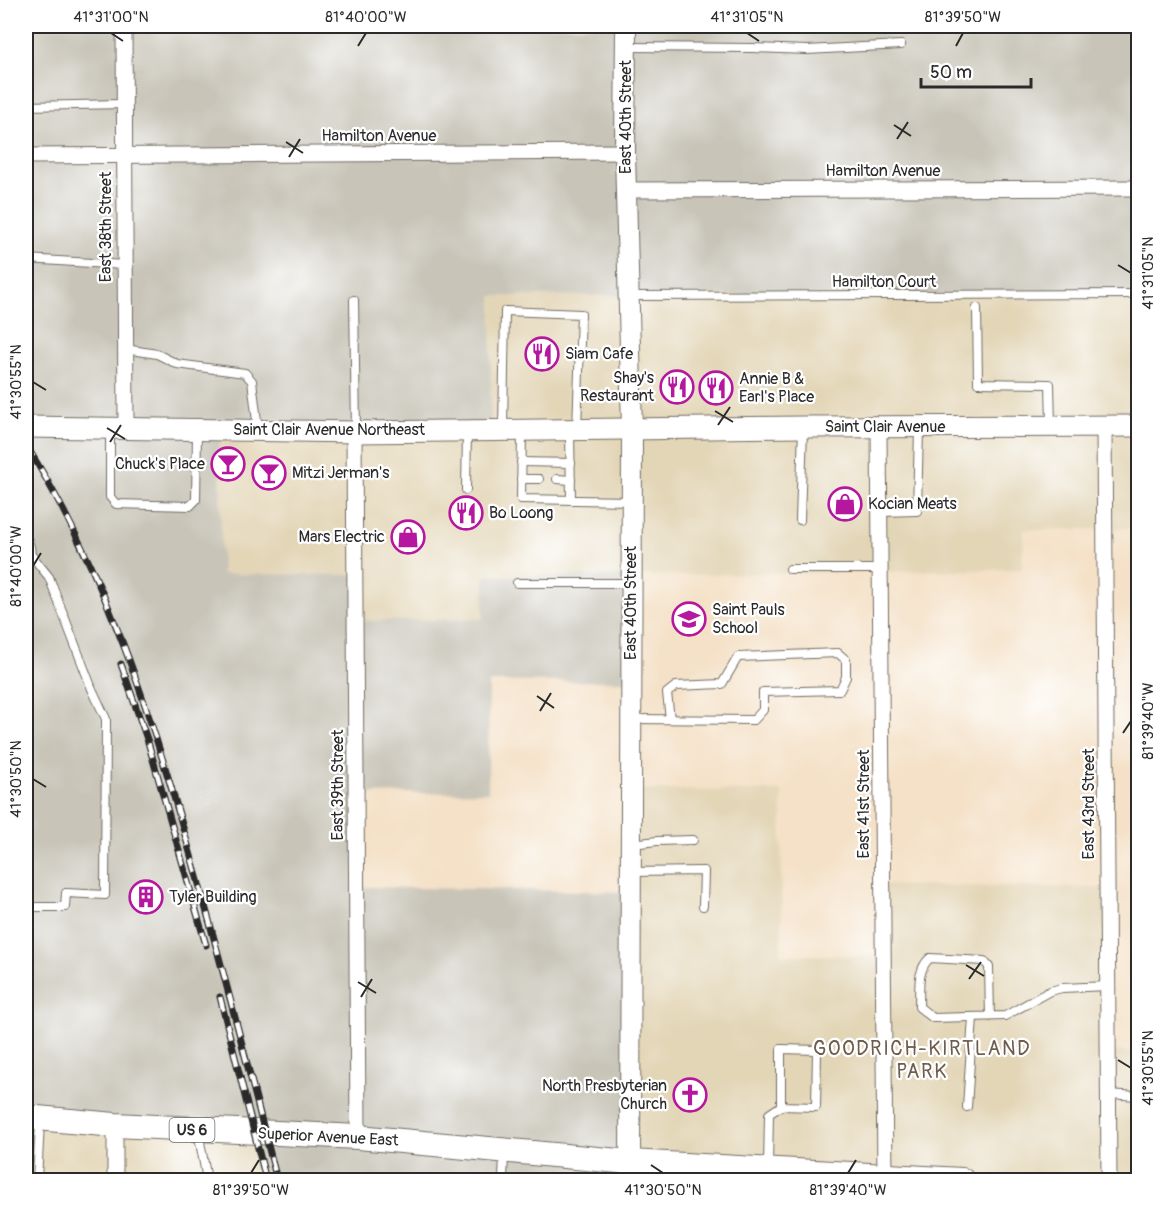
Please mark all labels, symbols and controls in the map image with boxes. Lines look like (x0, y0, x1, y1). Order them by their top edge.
text: 41°31'00"N (73, 8, 149, 27)
text: 81°40'00"W (325, 8, 407, 27)
text: 41°31'05"N (711, 8, 783, 27)
text: 81°39'50"W (925, 8, 1001, 27)
scale bar (921, 51, 1030, 89)
street label: East 40th Street (616, 60, 636, 174)
text: 50 m (930, 61, 972, 84)
street label: Hamilton Avenue (321, 126, 437, 146)
street label: Hamilton Avenue (825, 161, 941, 181)
street label: East 38th Street (96, 171, 116, 282)
text: 41°31'05"N (1139, 237, 1158, 309)
street label: Hamilton Court (832, 272, 937, 292)
restaurant icon: Siam Cafe (524, 336, 560, 372)
text: 41°30'55"N (7, 344, 26, 420)
place label: Siam Cafe (565, 344, 633, 364)
place label: Shay's Restaurant (580, 368, 655, 406)
restaurant icon: Shay's Restaurant (659, 369, 695, 405)
place label: Annie B & Earl's Place (739, 369, 814, 407)
restaurant icon: Annie B & Earl's Place (698, 370, 734, 406)
street label: Saint Clair Avenue (825, 417, 945, 437)
street label: Saint Clair Avenue Northeast (233, 420, 426, 440)
bar icon: Chuck's Place (210, 446, 246, 482)
place label: Chuck's Place (115, 454, 205, 474)
bar icon: Mitzi Jerman's (251, 455, 287, 491)
place label: Mitzi Jerman's (292, 463, 389, 483)
shop icon: Kocian Meats (827, 486, 863, 522)
place label: Kocian Meats (868, 494, 957, 514)
restaurant icon: Bo Loong (448, 495, 484, 531)
place label: Bo Loong (489, 503, 553, 523)
shop icon: Mars Electric (390, 519, 426, 555)
text: 81°40'00"W (7, 525, 26, 607)
place label: Mars Electric (298, 527, 385, 547)
street label: East 40th Street (621, 546, 641, 660)
place label: Saint Pauls School (712, 600, 785, 638)
school or university icon: Saint Pauls School (671, 601, 707, 637)
text: 81°39'40"W (1139, 682, 1158, 759)
street label: East 39th Street (328, 729, 348, 840)
text: 41°30'50"N (7, 740, 26, 818)
street label: East 43rd Street (1079, 748, 1099, 860)
street label: East 41st Street (854, 749, 874, 858)
building icon: Tyler Building (128, 879, 164, 915)
place label: Tyler Building (169, 887, 257, 907)
text: 41°30'55"N (1139, 1030, 1158, 1106)
district label: GOODRICH-KIRTLAND PARK (813, 1036, 1031, 1084)
place label: North Presbyterian Church (542, 1076, 667, 1114)
church icon: North Presbyterian Church (672, 1077, 708, 1113)
road number: US 6 (170, 1118, 214, 1142)
street label: Superior Avenue East (257, 1123, 400, 1151)
text: 81°39'50"W (213, 1181, 289, 1200)
text: 41°30'50"N (624, 1181, 702, 1200)
text: 81°39'40"W (810, 1181, 887, 1200)

